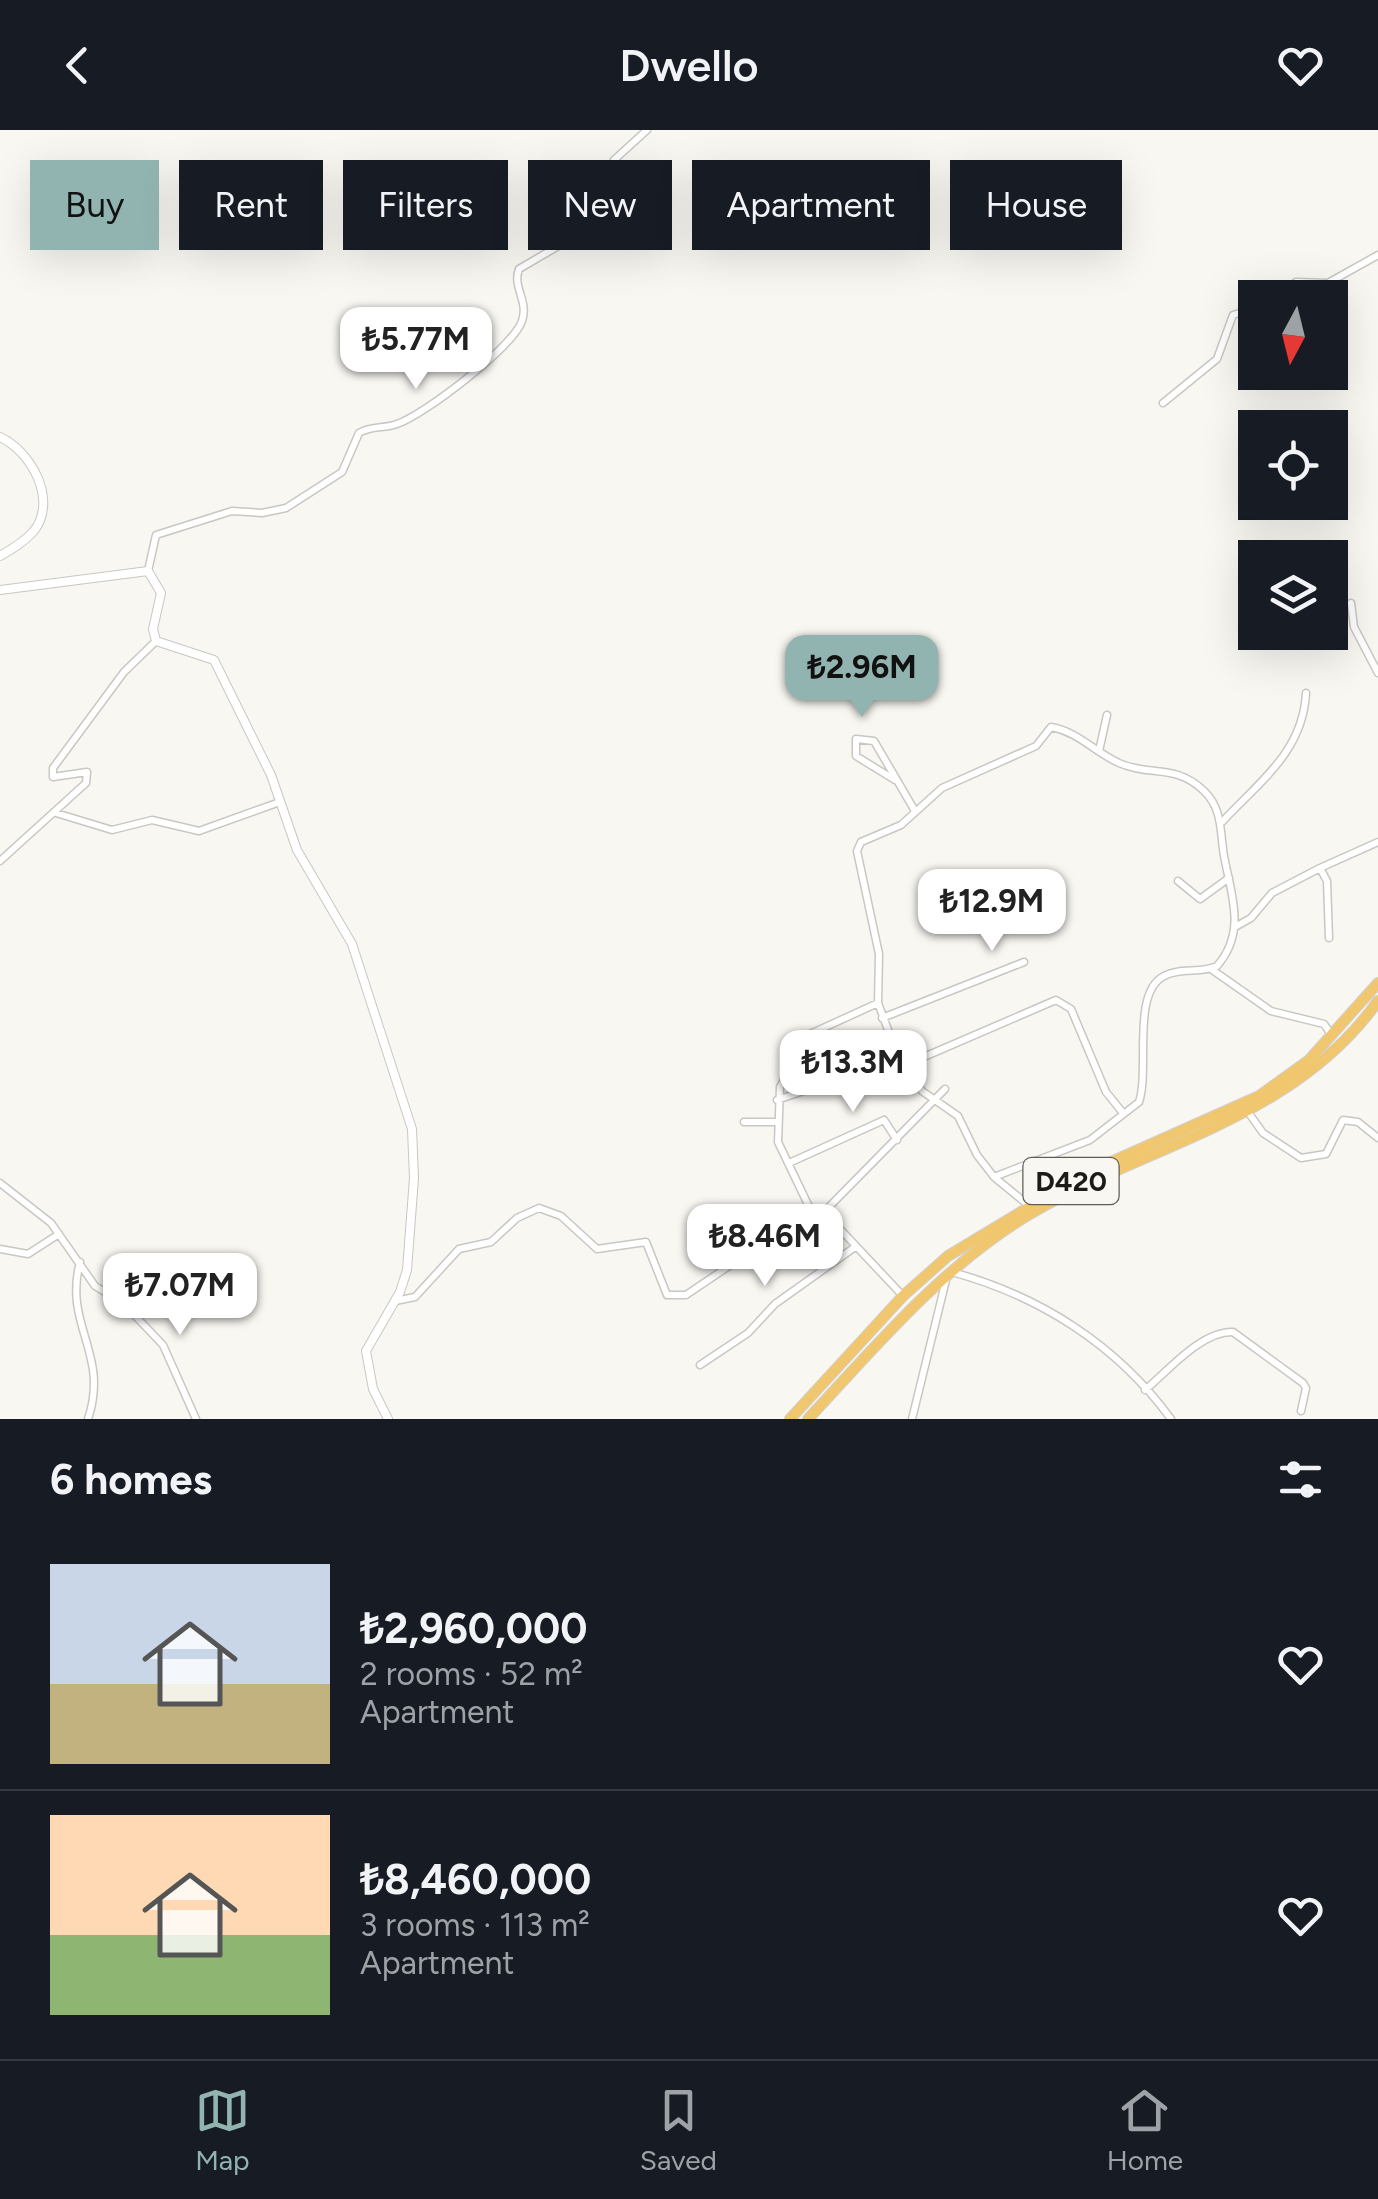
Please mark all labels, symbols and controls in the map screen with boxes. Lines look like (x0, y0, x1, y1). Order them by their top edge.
icon: back (50, 38, 105, 93)
text: Dwello (619, 38, 759, 92)
icon: heart (1273, 38, 1328, 93)
chip: Buy (30, 160, 159, 250)
chip: Rent (179, 160, 323, 250)
chip: Filters (343, 160, 508, 250)
chip: New (528, 160, 672, 250)
chip: Apartment (692, 160, 930, 250)
chip: House (950, 160, 1122, 250)
north arrow (1238, 280, 1348, 390)
map controls (1238, 280, 1348, 650)
pin: ₺5.77M (335, 307, 497, 392)
text: ₺5.77M (362, 320, 470, 358)
button: locate (1238, 410, 1348, 520)
button: layers (1238, 540, 1348, 650)
pin: ₺2.96M (781, 635, 943, 720)
text: ₺2.96M (807, 648, 917, 686)
pin: ₺12.9M (911, 869, 1073, 954)
text: ₺12.9M (940, 882, 1044, 920)
pin: ₺13.3M (772, 1030, 934, 1115)
text: ₺13.3M (802, 1043, 904, 1081)
road number: D420 (1024, 1158, 1118, 1204)
pin: ₺8.46M (684, 1204, 846, 1289)
text: ₺8.46M (709, 1217, 821, 1255)
pin: ₺7.07M (99, 1253, 261, 1338)
text: ₺7.07M (125, 1266, 235, 1304)
icon: filters (1273, 1452, 1328, 1507)
text: 6 homes (50, 1454, 212, 1505)
text: ₺2,960,000 (360, 1603, 588, 1654)
icon: home (130, 1604, 250, 1724)
icon: heart (1273, 1637, 1328, 1692)
text: 2 rooms · 52 m² (360, 1655, 583, 1693)
text: Apartment (360, 1693, 514, 1731)
text: ₺8,460,000 (360, 1854, 591, 1905)
icon: home (130, 1855, 250, 1975)
icon: heart (1273, 1888, 1328, 1943)
text: 3 rooms · 113 m² (360, 1906, 590, 1944)
text: Apartment (360, 1944, 514, 1982)
tab: Map (195, 2083, 250, 2177)
tab: Saved (640, 2083, 717, 2177)
tab: Home (1107, 2083, 1183, 2177)

